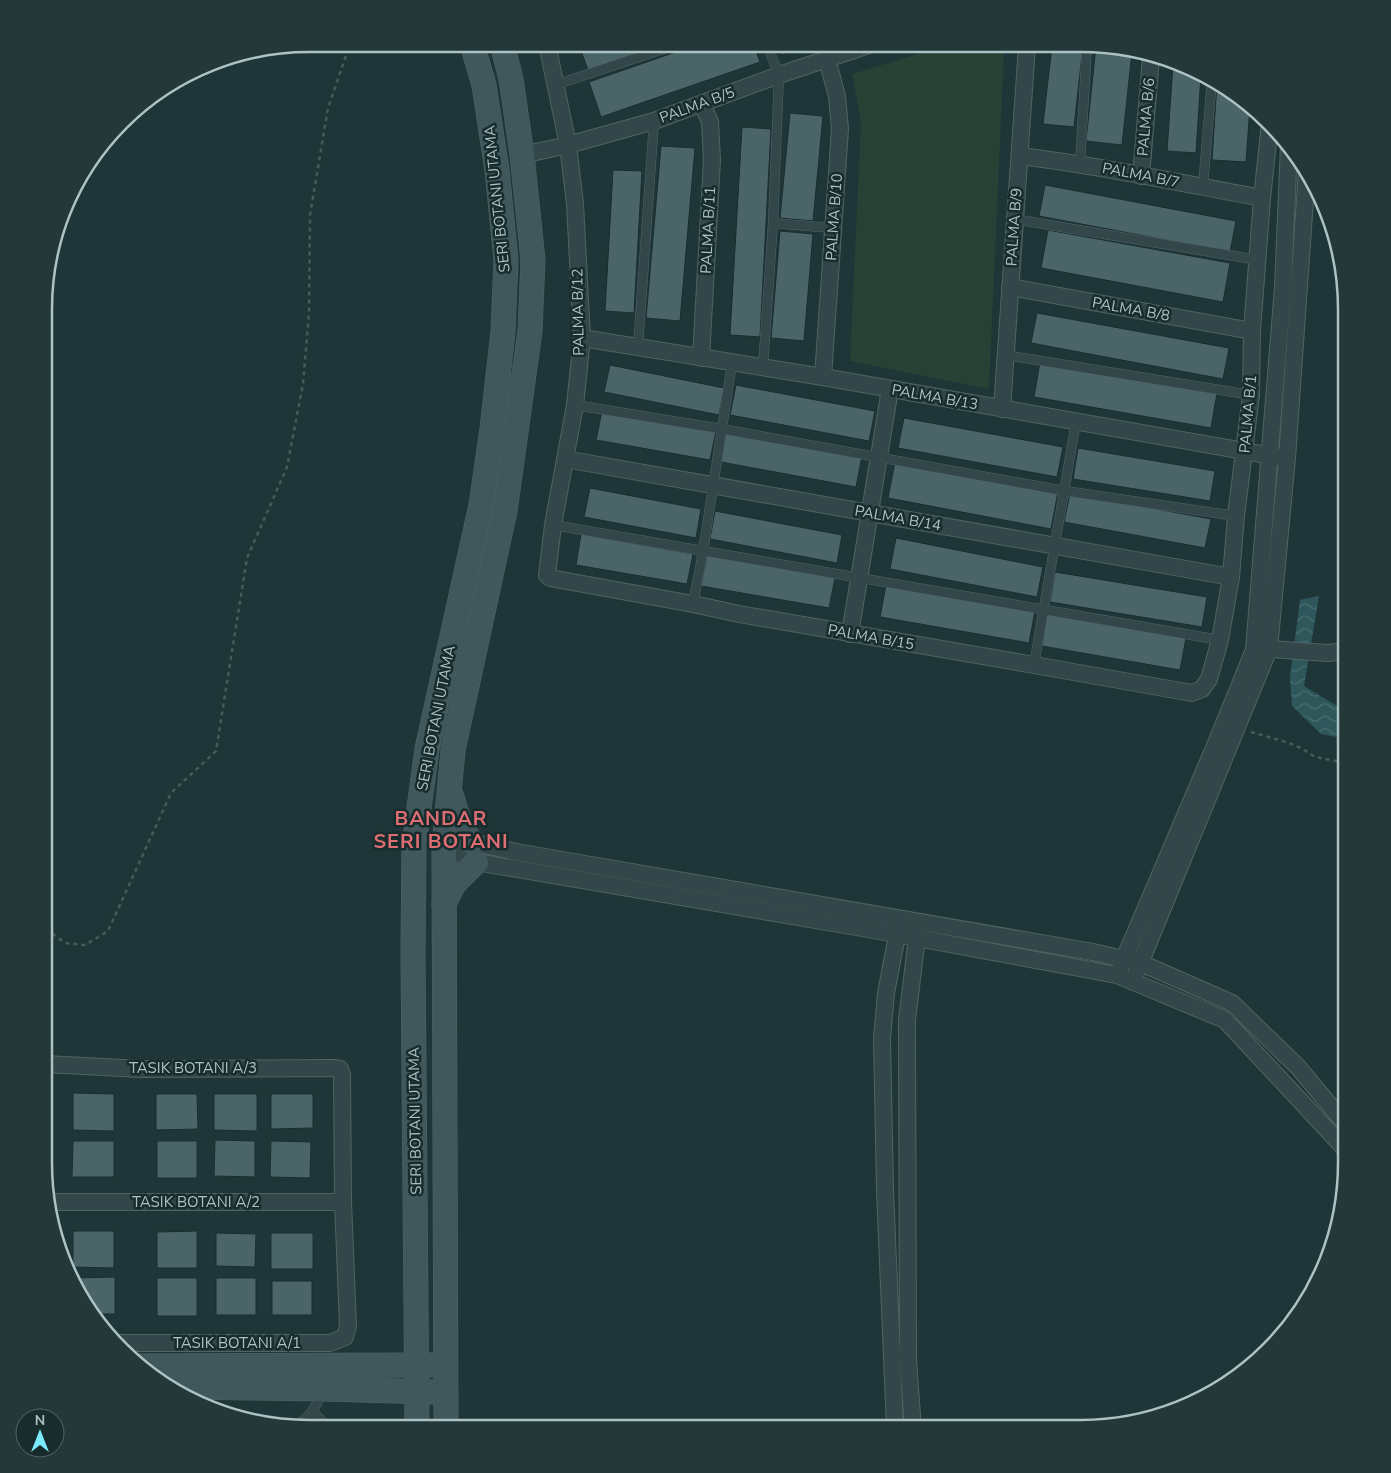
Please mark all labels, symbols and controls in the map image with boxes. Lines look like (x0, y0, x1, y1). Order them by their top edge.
street label: PALMA B/6 (1133, 77, 1159, 157)
street label: PALMA B/5 (657, 82, 737, 128)
street label: SERI BOTANI UTAMA (479, 124, 515, 274)
street label: PALMA B/7 (1101, 158, 1181, 192)
street label: PALMA B/10 (821, 173, 847, 261)
street label: PALMA B/11 (696, 186, 720, 274)
street label: PALMA B/9 (1001, 187, 1027, 267)
street label: PALMA B/12 (567, 268, 589, 356)
street label: PALMA B/8 (1091, 292, 1171, 326)
street label: PALMA B/1 (1235, 374, 1261, 454)
street label: PALMA B/13 (890, 380, 980, 414)
street label: PALMA B/14 (853, 501, 943, 535)
street label: PALMA B/15 (826, 620, 916, 654)
street label: SERI BOTANI UTAMA (412, 643, 460, 792)
district label: BANDAR SERI BOTANI (373, 805, 509, 855)
street label: SERI BOTANI UTAMA (404, 1047, 426, 1195)
street label: TASIK BOTANI A/3 (129, 1058, 257, 1078)
street label: TASIK BOTANI A/2 (132, 1192, 260, 1212)
street label: TASIK BOTANI A/1 (173, 1333, 301, 1353)
north arrow (15, 1408, 65, 1458)
text: N (35, 1411, 45, 1430)

